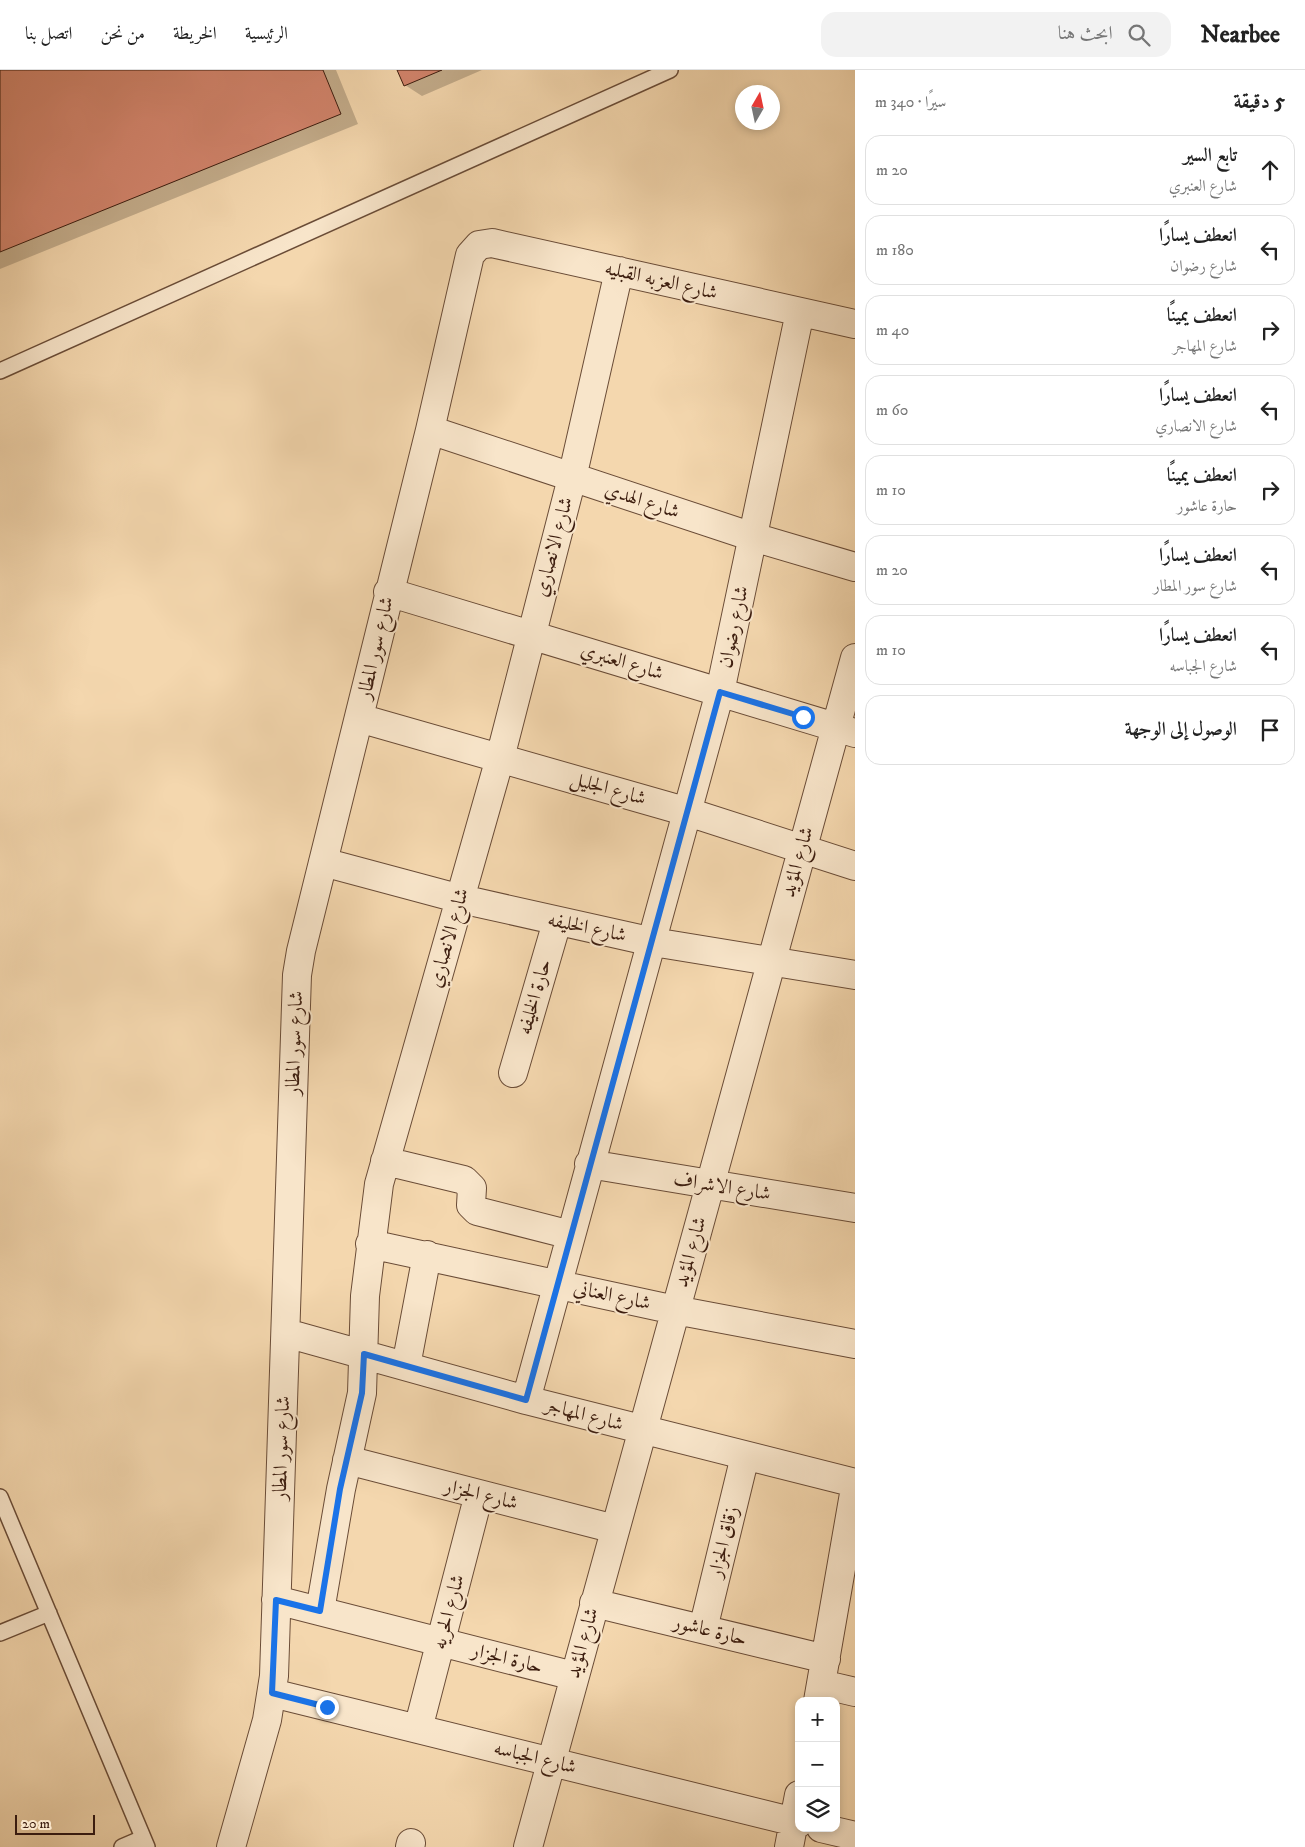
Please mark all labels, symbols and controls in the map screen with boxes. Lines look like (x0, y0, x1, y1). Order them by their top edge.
search box (821, 12, 1171, 57)
text: Nearbee (1201, 20, 1280, 50)
icon: search (1125, 21, 1153, 49)
text: ابحث هنا (1058, 22, 1113, 45)
text: اتصل بنا (25, 23, 72, 45)
text: من نحن (100, 23, 145, 45)
text: الخريطة (173, 23, 217, 45)
text: الرئيسية (245, 23, 288, 45)
north arrow (735, 85, 780, 130)
text: 5 دقيقة (1233, 89, 1285, 115)
text: سيرًا · 340 m (875, 92, 946, 112)
text: تابع السير (1183, 144, 1237, 167)
icon: ahead (1256, 156, 1284, 184)
text: 20 m (876, 160, 908, 180)
text: شارع العنبري (1169, 176, 1237, 196)
text: انعطف يسارًا (1159, 224, 1237, 247)
icon: left (1256, 236, 1284, 264)
text: 180 m (876, 240, 914, 260)
street label: شارع العزبه القبليه (601, 256, 720, 310)
text: شارع رضوان (1170, 256, 1237, 276)
text: انعطف يمينًا (1167, 304, 1237, 327)
icon: right (1256, 316, 1284, 344)
text: 40 m (876, 320, 909, 340)
text: شارع المهاجر (1173, 336, 1237, 356)
text: انعطف يسارًا (1159, 384, 1237, 407)
icon: left (1256, 396, 1284, 424)
text: 60 m (876, 400, 908, 420)
text: شارع الانصاري (1155, 416, 1237, 436)
text: انعطف يمينًا (1167, 464, 1237, 487)
icon: right (1256, 476, 1284, 504)
street label: شارع الهدي (600, 477, 683, 529)
text: 10 m (876, 480, 906, 500)
street label: شارع الانصاري (529, 494, 583, 601)
text: حارة عاشور (1177, 496, 1237, 516)
text: انعطف يسارًا (1159, 544, 1237, 567)
icon: left (1256, 556, 1284, 584)
text: 20 m (876, 560, 908, 580)
text: شارع سور المطار (1153, 576, 1237, 596)
street label: شارع رضوان (713, 583, 759, 671)
street label: شارع سور المطار (352, 594, 404, 705)
text: انعطف يسارًا (1159, 624, 1237, 647)
icon: left (1256, 636, 1284, 664)
street label: شارع العنبري (576, 638, 666, 690)
text: 10 m (876, 640, 906, 660)
text: شارع الجباسه (1170, 656, 1237, 676)
route start (792, 706, 815, 729)
icon: arrive (1256, 716, 1284, 744)
text: الوصول إلى الوجهة (1125, 718, 1237, 741)
street label: شارع الجليل (566, 766, 649, 816)
street label: شارع المؤيد (776, 824, 824, 901)
street label: شارع الانصاري (423, 885, 479, 992)
street label: شارع الخليفه (544, 907, 629, 952)
street label: حارة الخليفه (512, 956, 558, 1038)
street label: شارع سور المطار (281, 990, 313, 1098)
street label: شارع الاشراف (671, 1167, 772, 1211)
street label: شارع المؤيد (669, 1214, 717, 1291)
street label: شارع العناني (570, 1276, 653, 1320)
street label: شارع المهاجر (539, 1392, 626, 1441)
street label: شارع سور المطار (268, 1395, 300, 1503)
street label: شارع الجزار (439, 1473, 520, 1520)
street label: زقاق الجزار (703, 1504, 745, 1582)
street label: شارع الحريه (427, 1572, 475, 1653)
street label: شارع المؤيد (561, 1605, 609, 1682)
street label: حارة عاشور (669, 1609, 749, 1652)
street label: حارة الجزار (467, 1638, 545, 1680)
route end (316, 1696, 339, 1719)
map controls (795, 1697, 840, 1832)
button: + (795, 1697, 840, 1742)
street label: شارع الجباسه (490, 1736, 579, 1784)
button: − (795, 1742, 840, 1787)
button: layers (795, 1787, 840, 1832)
scale bar (15, 1812, 95, 1835)
text: 20 m (22, 1815, 50, 1833)

